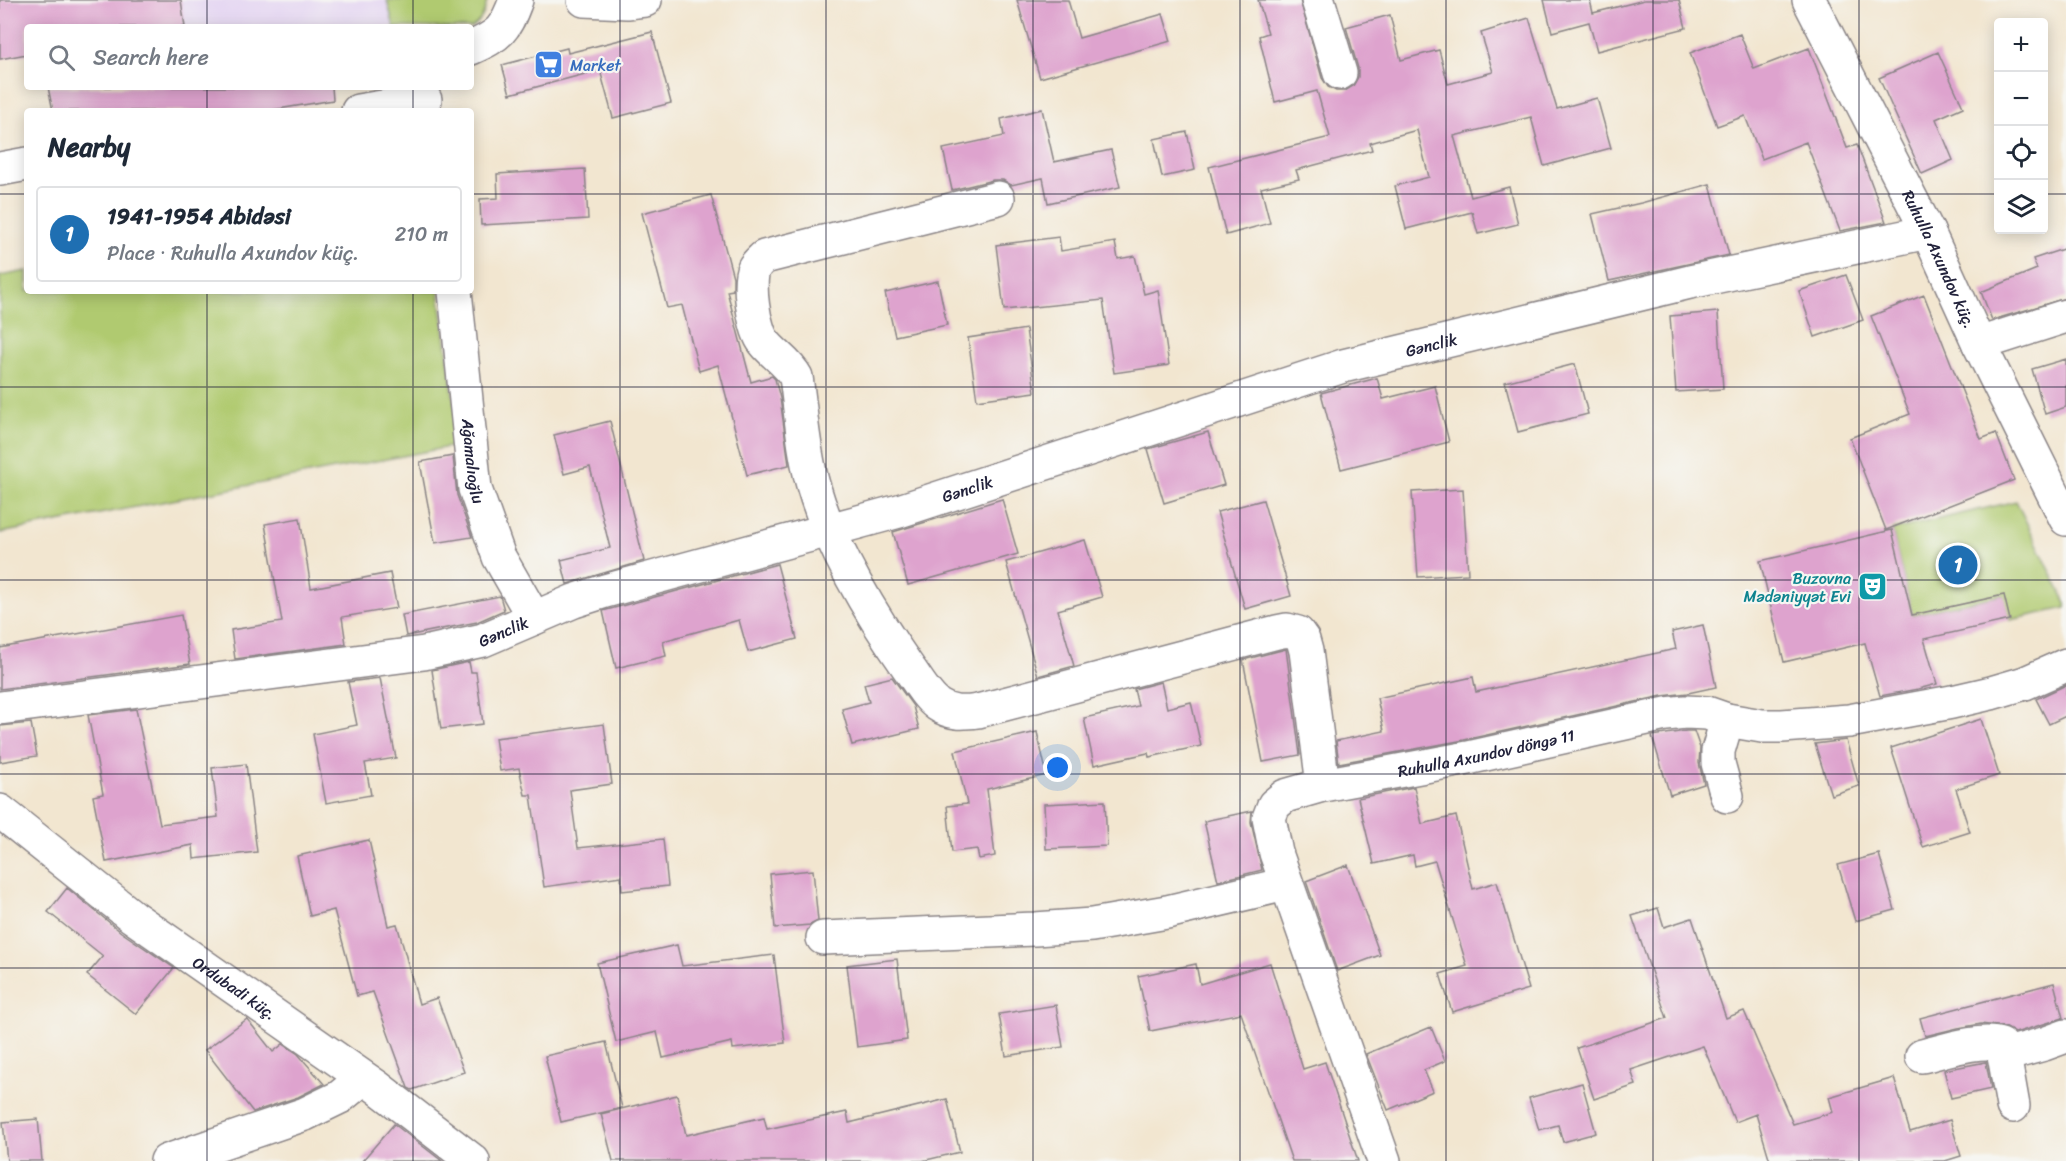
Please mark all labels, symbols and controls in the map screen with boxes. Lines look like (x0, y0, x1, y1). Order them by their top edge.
map controls (1994, 18, 2048, 234)
button: + (1994, 18, 2048, 72)
search box (24, 24, 474, 90)
text: Search here (93, 38, 209, 77)
icon: search (45, 41, 78, 74)
supermarket icon: Market (533, 49, 565, 81)
place label: Market (570, 51, 621, 80)
button: − (1994, 72, 2048, 126)
text: Nearby (48, 124, 130, 170)
button: locate (1994, 126, 2048, 180)
button: layers (1994, 180, 2048, 234)
street label: Ruhulla Axundov küç. (1894, 184, 1985, 333)
text: 1941-1954 Abidəsi (107, 197, 291, 236)
text: 1 (65, 217, 74, 252)
text: 210 m (395, 217, 448, 252)
text: Place · Ruhulla Axundov küç. (107, 236, 359, 271)
street label: Gənclik (1402, 324, 1460, 365)
street label: Ağamalıoğlu (453, 416, 494, 508)
street label: Gənclik (938, 467, 997, 511)
pin: 1 (1938, 542, 1978, 588)
place label: Buzovna Mədəniyyət Evi (1743, 564, 1852, 611)
theatre icon: Buzovna Mədəniyyət Evi (1856, 571, 1888, 603)
street label: Gənclik (474, 607, 533, 655)
street label: Ruhulla Axundov döngə 11 (1395, 720, 1578, 785)
your location (1043, 753, 1072, 782)
street label: Ordubadi küç. (186, 948, 283, 1028)

